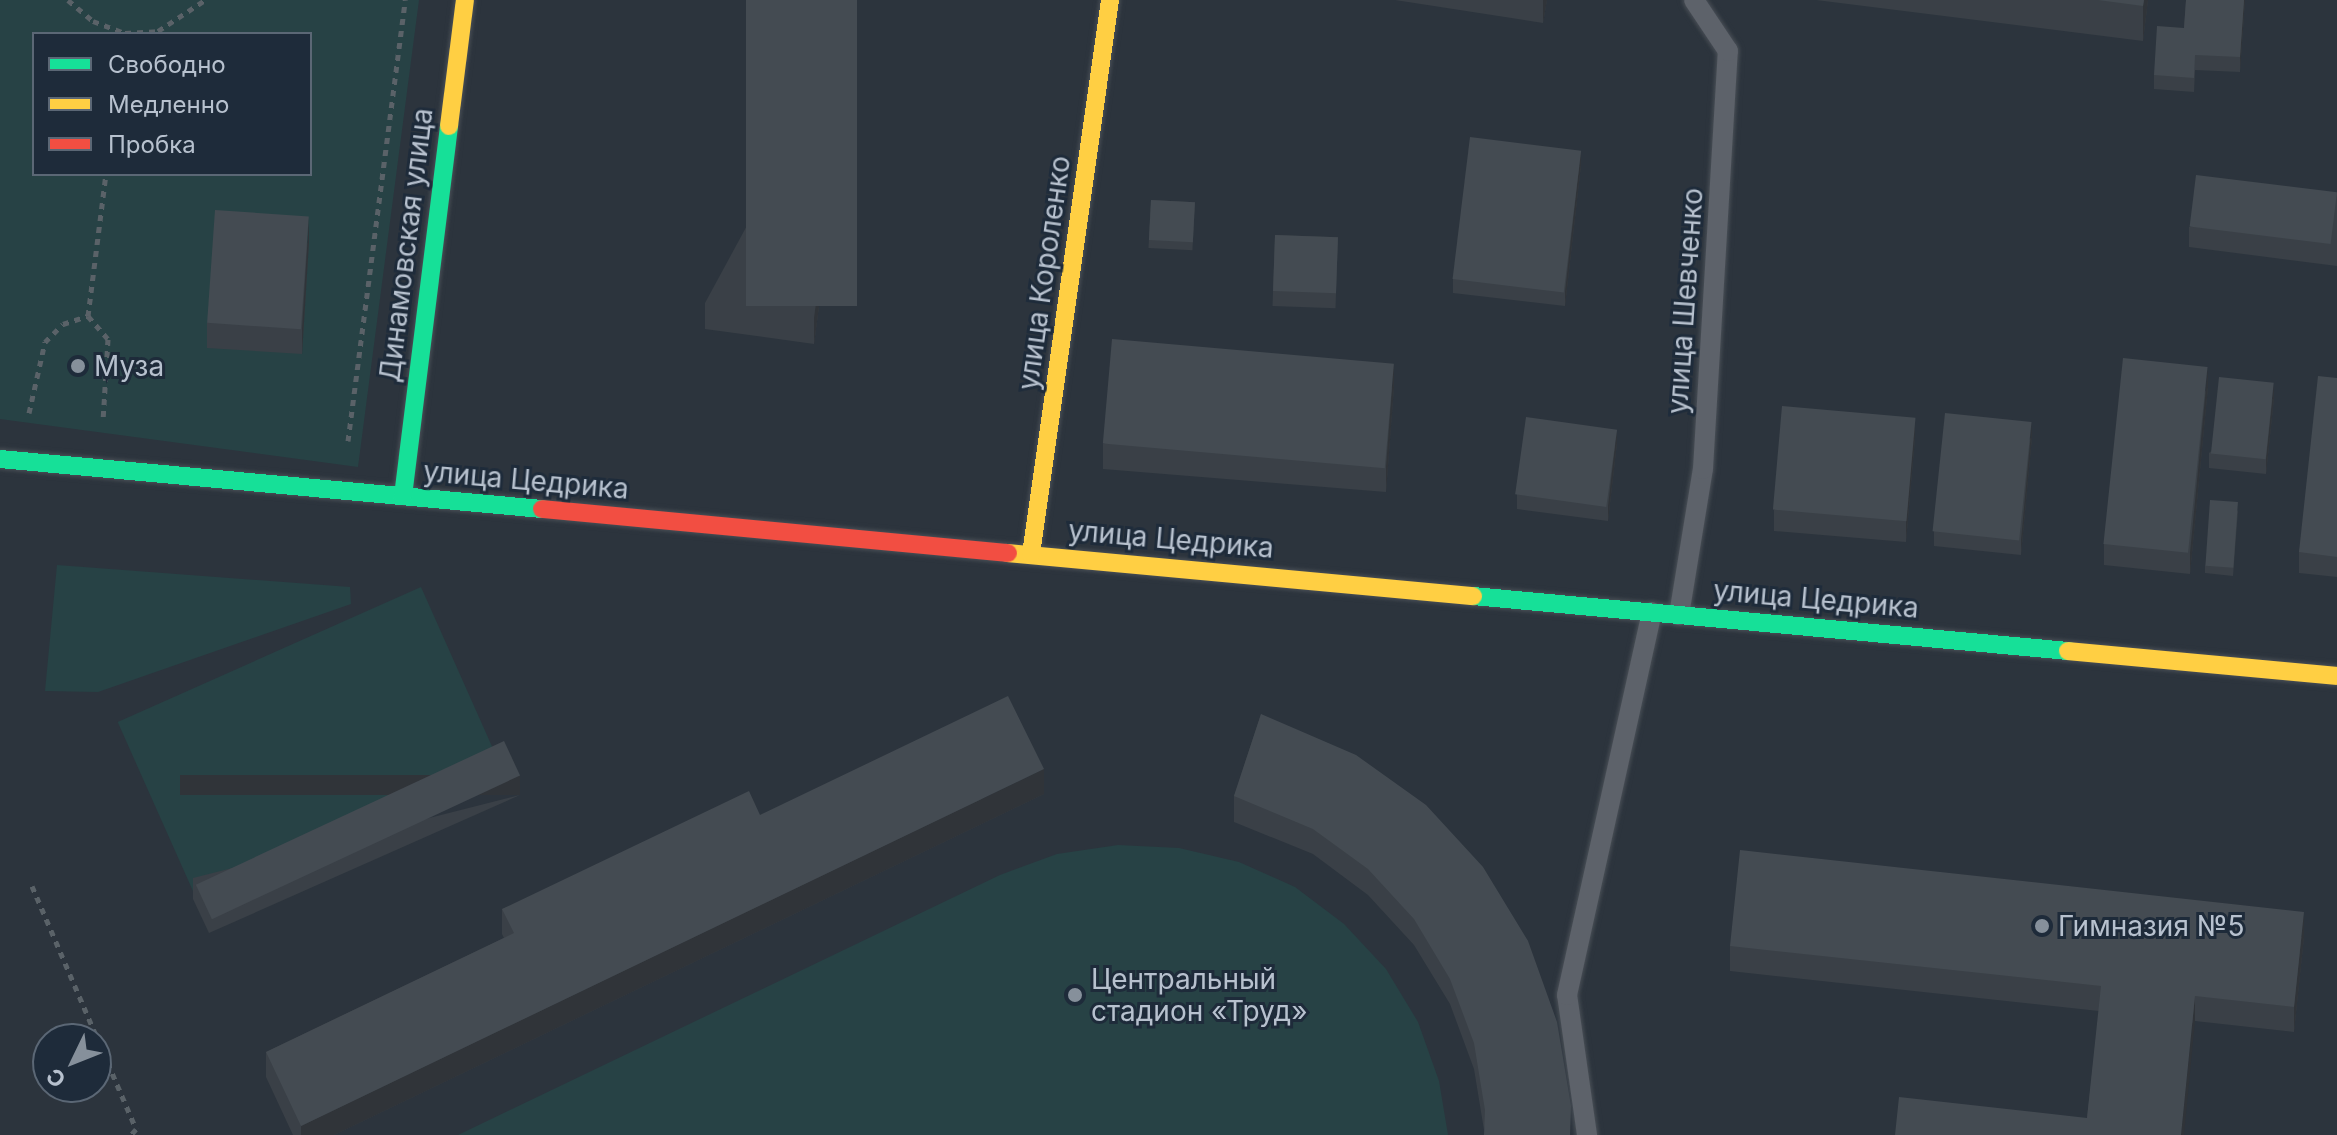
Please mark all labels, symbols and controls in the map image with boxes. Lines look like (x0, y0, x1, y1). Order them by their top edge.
legend (32, 32, 312, 176)
text: Свободно (108, 50, 226, 79)
text: Медленно (108, 90, 229, 119)
street label: Динамовская улица (373, 106, 439, 384)
text: Пробка (108, 130, 196, 159)
street label: улица Короленко (1011, 154, 1077, 392)
street label: улица Шевченко (1660, 187, 1710, 415)
place label: Муза (94, 349, 164, 383)
marker: Муза (69, 357, 87, 375)
street label: улица Цедрика (422, 454, 630, 506)
street label: улица Цедрика (1067, 513, 1275, 565)
street label: улица Цедрика (1712, 573, 1920, 625)
place label: Гимназия №5 (2058, 909, 2244, 943)
marker: Гимназия №5 (2033, 917, 2051, 935)
place label: Центральный стадион «Труд» (1091, 962, 1307, 1028)
marker: Центральный стадион «Труд» (1066, 986, 1084, 1004)
north arrow (32, 1023, 112, 1103)
text: С (41, 1063, 71, 1093)

